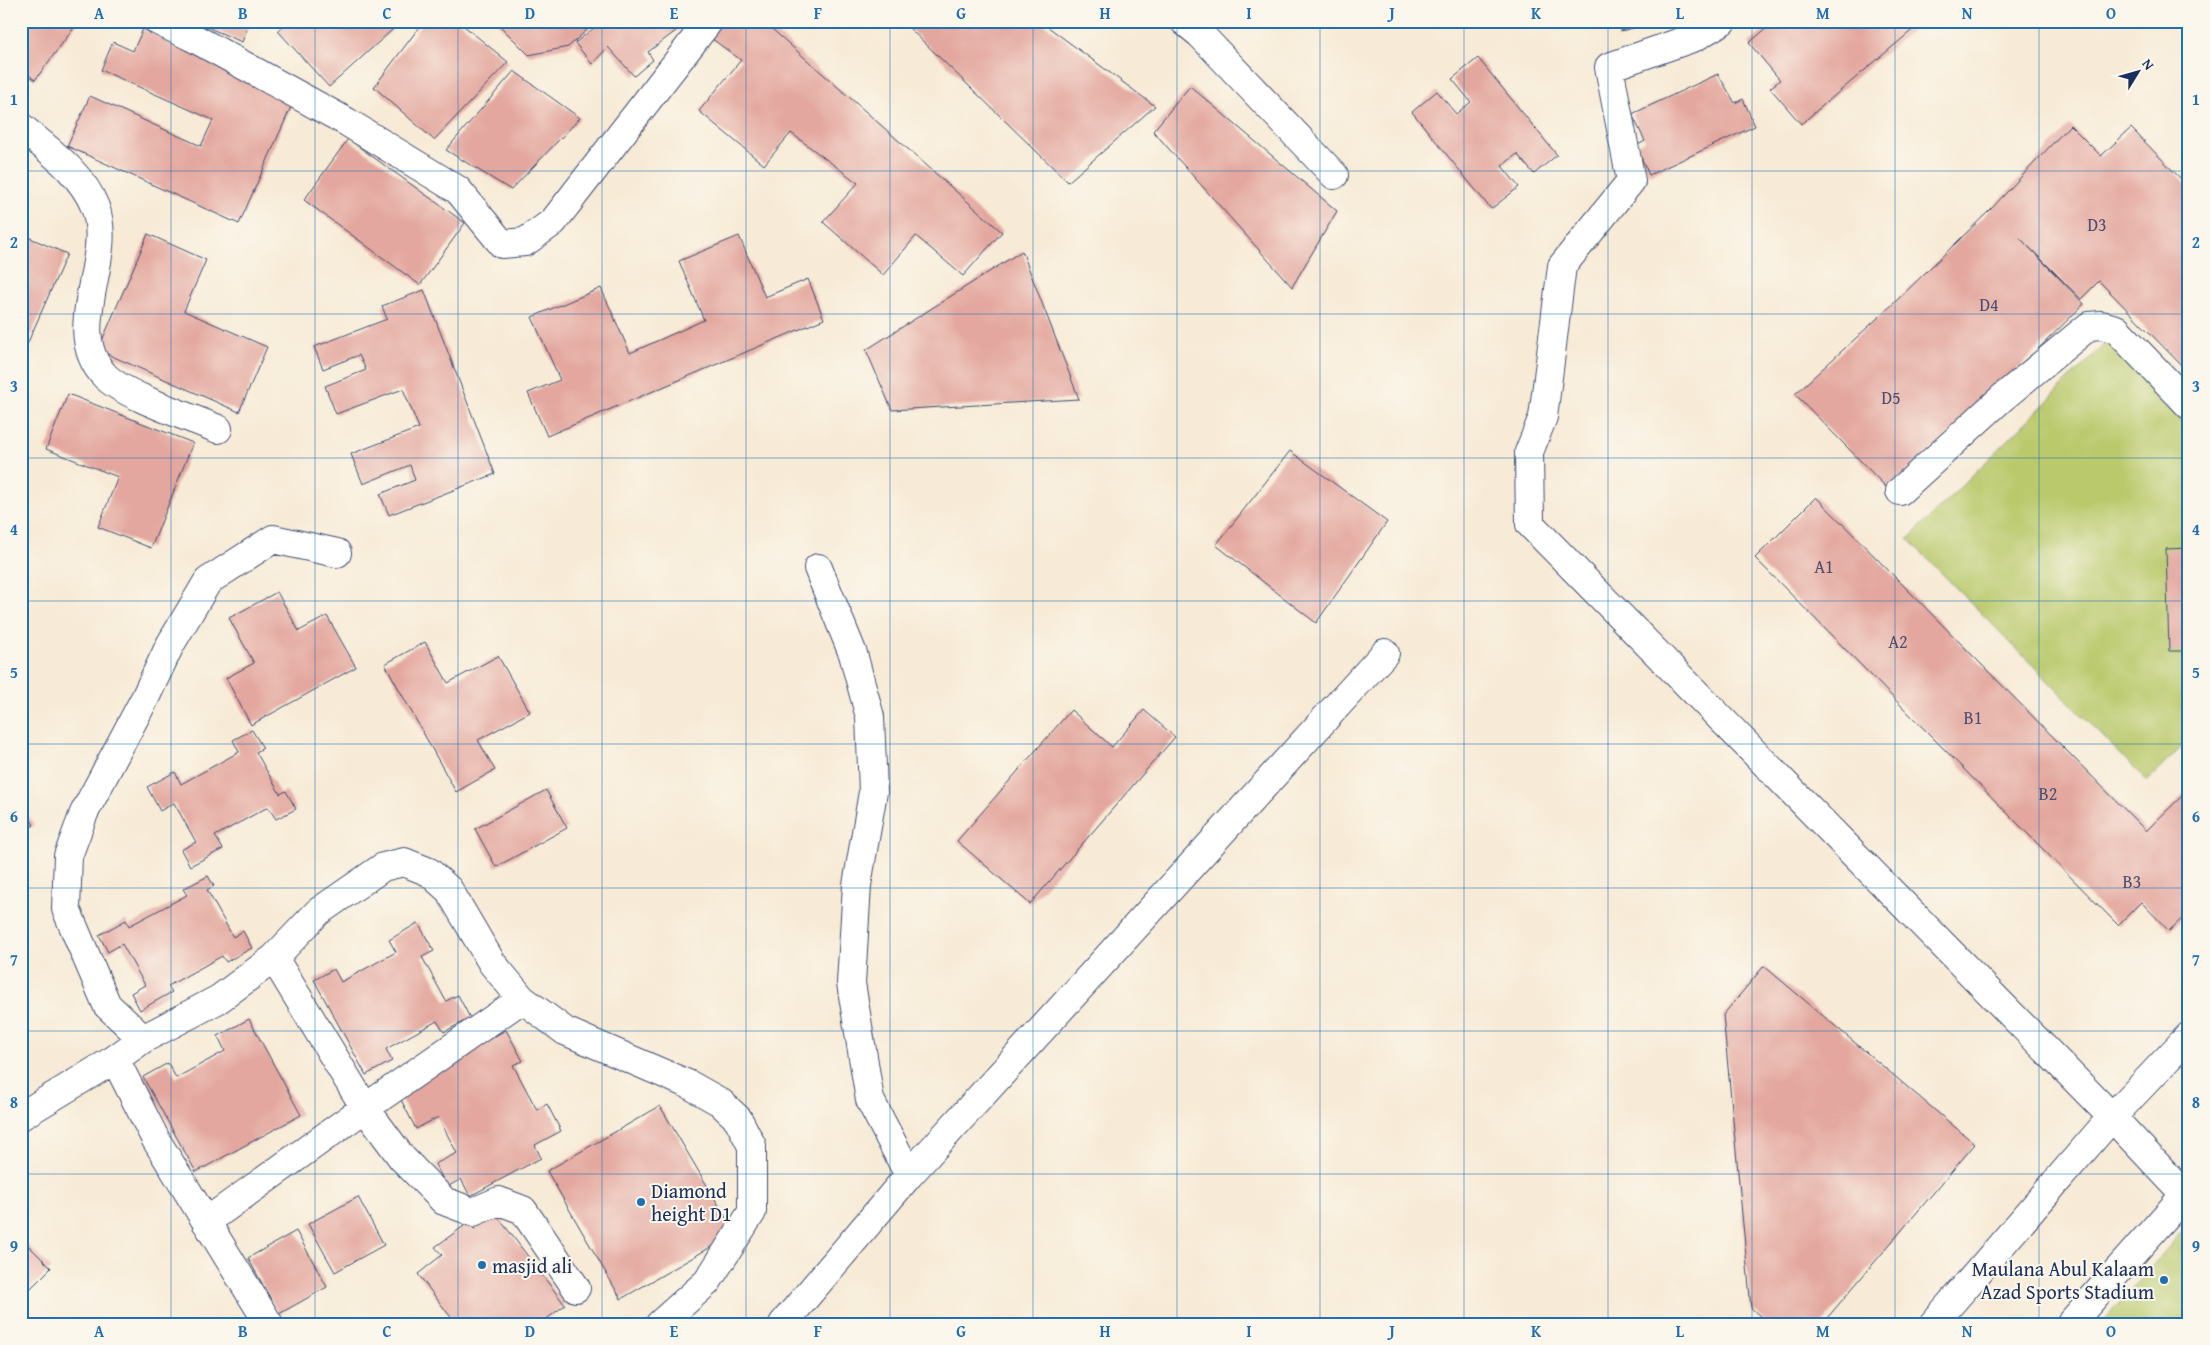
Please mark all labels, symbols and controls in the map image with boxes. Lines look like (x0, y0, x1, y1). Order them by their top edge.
text: A (94, 1, 105, 25)
text: B (238, 1, 248, 25)
text: C (382, 1, 392, 25)
text: D (525, 1, 535, 25)
text: E (670, 1, 679, 25)
text: F (814, 1, 822, 25)
text: G (956, 1, 966, 25)
text: H (1099, 1, 1111, 25)
text: I (1246, 1, 1252, 25)
text: J (1386, 1, 1395, 25)
text: K (1531, 1, 1542, 25)
text: L (1676, 1, 1685, 25)
text: M (1816, 1, 1830, 25)
text: N (1962, 1, 1973, 25)
text: O (2106, 1, 2116, 25)
north arrow (2112, 48, 2162, 98)
text: N (2138, 54, 2160, 74)
text: 1 (10, 87, 18, 111)
text: 1 (2192, 87, 2200, 111)
house number: D3 (2087, 211, 2107, 238)
text: 2 (10, 230, 18, 254)
text: 2 (2192, 230, 2200, 254)
house number: D4 (1979, 291, 1999, 318)
text: 3 (10, 374, 18, 398)
text: 3 (2192, 374, 2200, 398)
house number: D5 (1881, 384, 1901, 411)
text: 4 (10, 517, 18, 541)
text: 4 (2192, 517, 2200, 541)
house number: A1 (1814, 553, 1834, 580)
house number: A2 (1888, 628, 1908, 655)
text: 5 (10, 660, 18, 684)
text: 5 (2192, 660, 2200, 684)
house number: B1 (1964, 704, 1982, 731)
house number: B2 (2039, 780, 2057, 807)
text: 6 (10, 804, 18, 828)
text: 6 (2192, 804, 2200, 828)
house number: B3 (2123, 868, 2141, 895)
text: 7 (10, 947, 18, 971)
text: 7 (2192, 947, 2200, 971)
text: 8 (10, 1090, 18, 1114)
text: 8 (2192, 1090, 2200, 1114)
place label: Diamond height D1 (651, 1176, 732, 1228)
marker: Diamond height D1 (635, 1196, 647, 1208)
text: 9 (10, 1234, 18, 1258)
text: 9 (2192, 1234, 2200, 1258)
place label: masjid ali (492, 1251, 573, 1280)
place label: Maulana Abul Kalaam Azad Sports Stadium (1972, 1254, 2155, 1306)
marker: masjid ali (476, 1259, 488, 1271)
marker: Maulana Abul Kalaam Azad Sports Stadium (2158, 1274, 2170, 1286)
text: A (94, 1319, 105, 1343)
text: B (238, 1319, 248, 1343)
text: C (382, 1319, 392, 1343)
text: D (525, 1319, 535, 1343)
text: E (670, 1319, 679, 1343)
text: F (814, 1319, 822, 1343)
text: G (956, 1319, 966, 1343)
text: H (1099, 1319, 1111, 1343)
text: I (1246, 1319, 1252, 1343)
text: J (1386, 1319, 1395, 1343)
text: K (1531, 1319, 1542, 1343)
text: L (1676, 1319, 1685, 1343)
text: M (1816, 1319, 1830, 1343)
text: N (1962, 1319, 1973, 1343)
text: O (2106, 1319, 2116, 1343)

